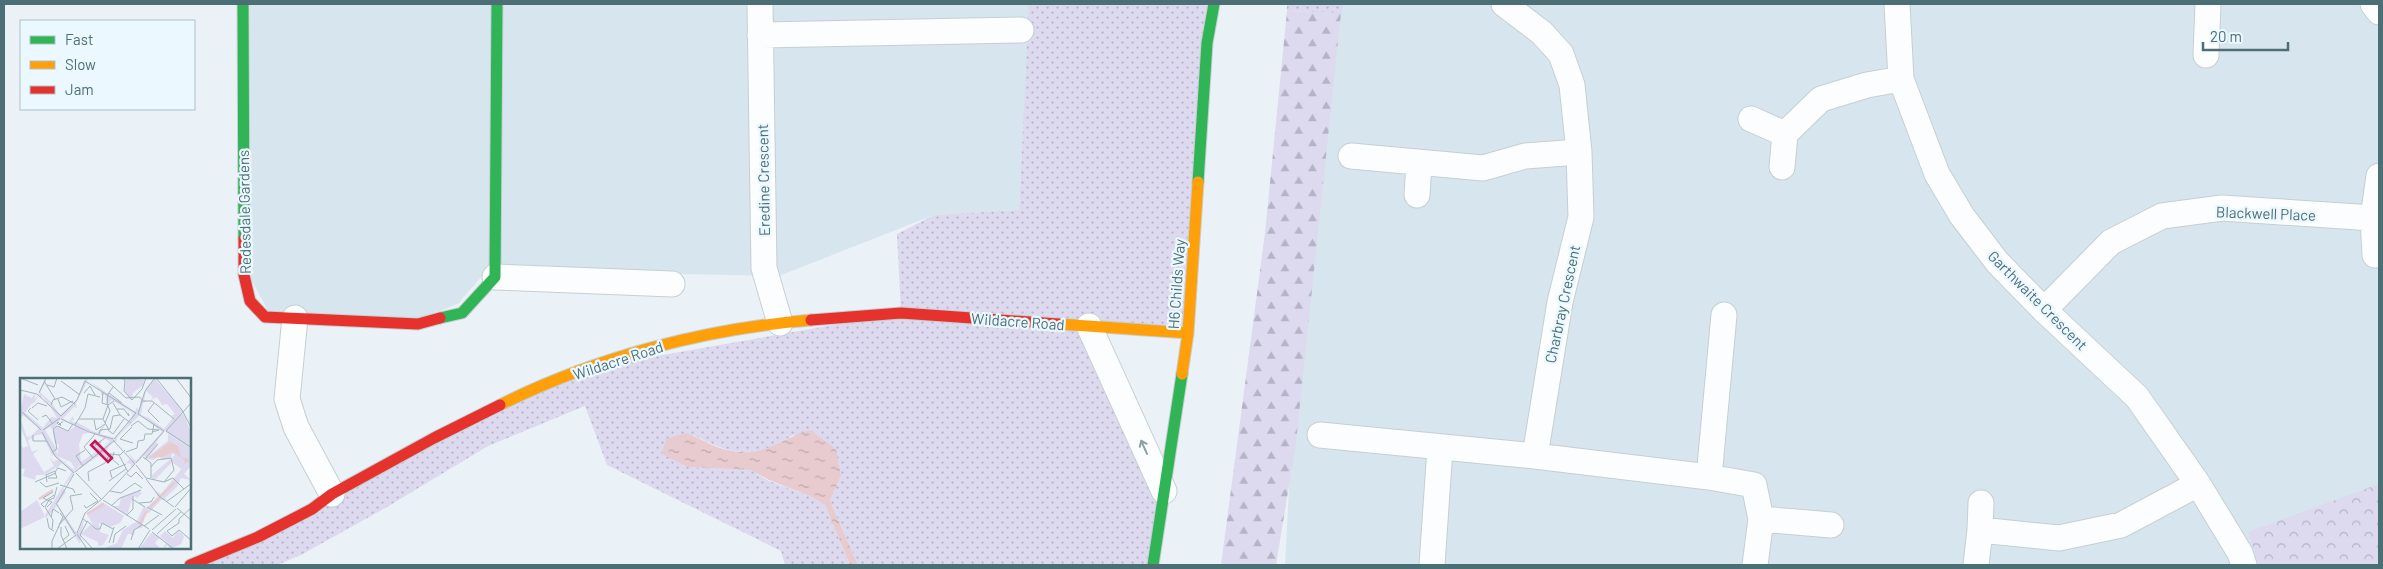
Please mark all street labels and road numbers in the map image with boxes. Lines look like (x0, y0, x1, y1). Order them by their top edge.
street label: Eredine Crescent (753, 124, 773, 236)
street label: Redesdale Gardens (234, 150, 254, 274)
street label: Blackwell Place (2216, 202, 2316, 224)
street label: H6 Childs Way (1164, 238, 1188, 330)
street label: Charbray Crescent (1541, 243, 1583, 365)
street label: Garthwaite Crescent (1985, 247, 2091, 353)
street label: Wildacre Road (971, 309, 1065, 333)
street label: Wildacre Road (571, 337, 665, 383)

